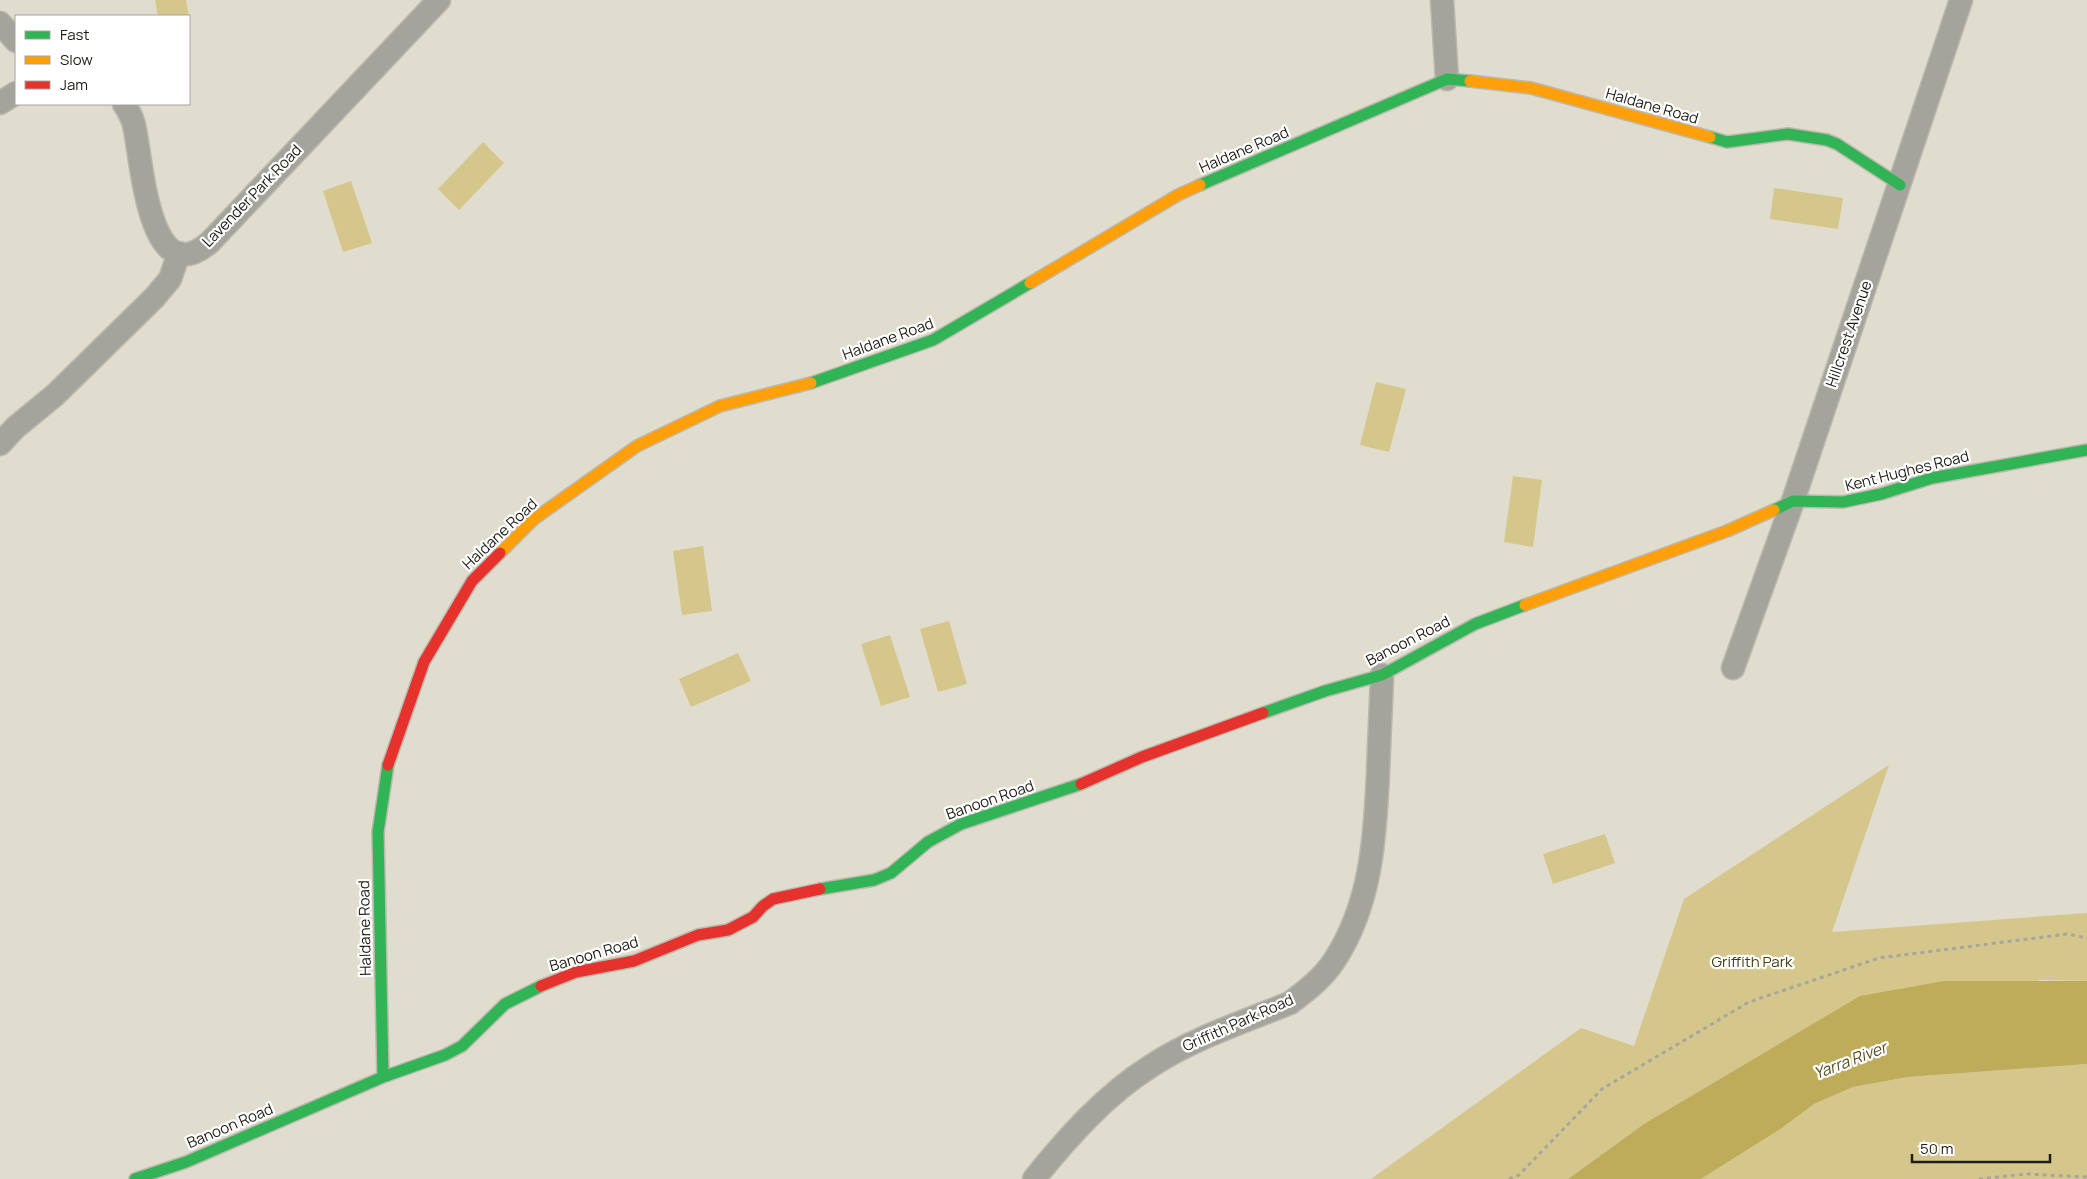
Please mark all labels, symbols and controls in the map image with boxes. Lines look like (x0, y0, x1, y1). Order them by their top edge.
legend (15, 15, 190, 105)
text: Fast (60, 24, 89, 45)
text: Slow (60, 49, 93, 70)
text: Jam (60, 74, 88, 95)
street label: Haldane Road (1603, 82, 1701, 129)
street label: Haldane Road (1196, 121, 1292, 178)
street label: Lavender Park Road (197, 140, 306, 251)
street label: Hillcrest Avenue (1820, 278, 1877, 390)
street label: Haldane Road (839, 312, 936, 365)
street label: Kent Hughes Road (1843, 445, 1971, 496)
street label: Haldane Road (458, 493, 542, 574)
street label: Banoon Road (1362, 610, 1453, 671)
street label: Banoon Road (943, 775, 1037, 824)
street label: Haldane Road (353, 880, 376, 976)
street label: Banoon Road (547, 931, 641, 976)
park label: Griffith Park (1712, 951, 1793, 972)
street label: Griffith Park Road (1179, 989, 1297, 1056)
water label: Yarra River (1810, 1035, 1892, 1084)
street label: Banoon Road (184, 1098, 276, 1153)
scale bar (1912, 1132, 2050, 1164)
text: 50 m (1920, 1138, 1954, 1159)

